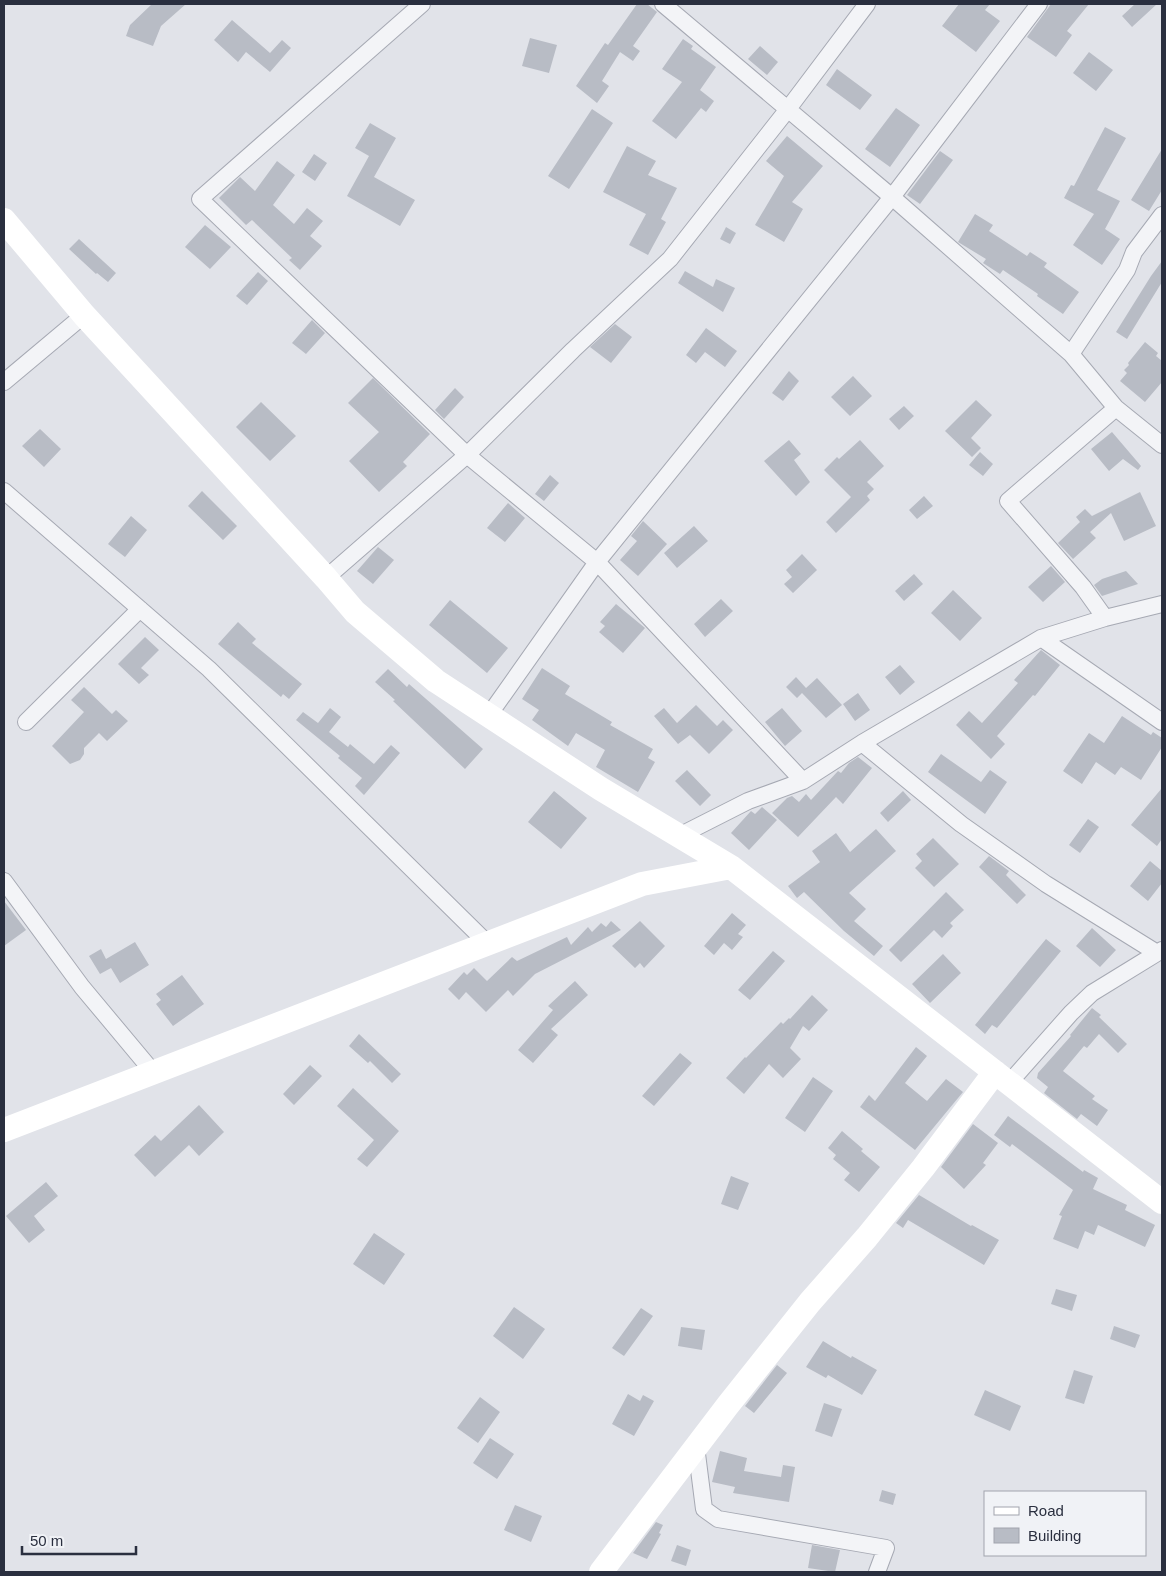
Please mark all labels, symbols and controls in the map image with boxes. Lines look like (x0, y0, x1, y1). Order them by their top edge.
legend (984, 1491, 1146, 1556)
text: Road (1028, 1502, 1064, 1519)
scale bar (22, 1524, 136, 1556)
text: Building (1028, 1527, 1081, 1544)
text: 50 m (30, 1532, 63, 1549)

